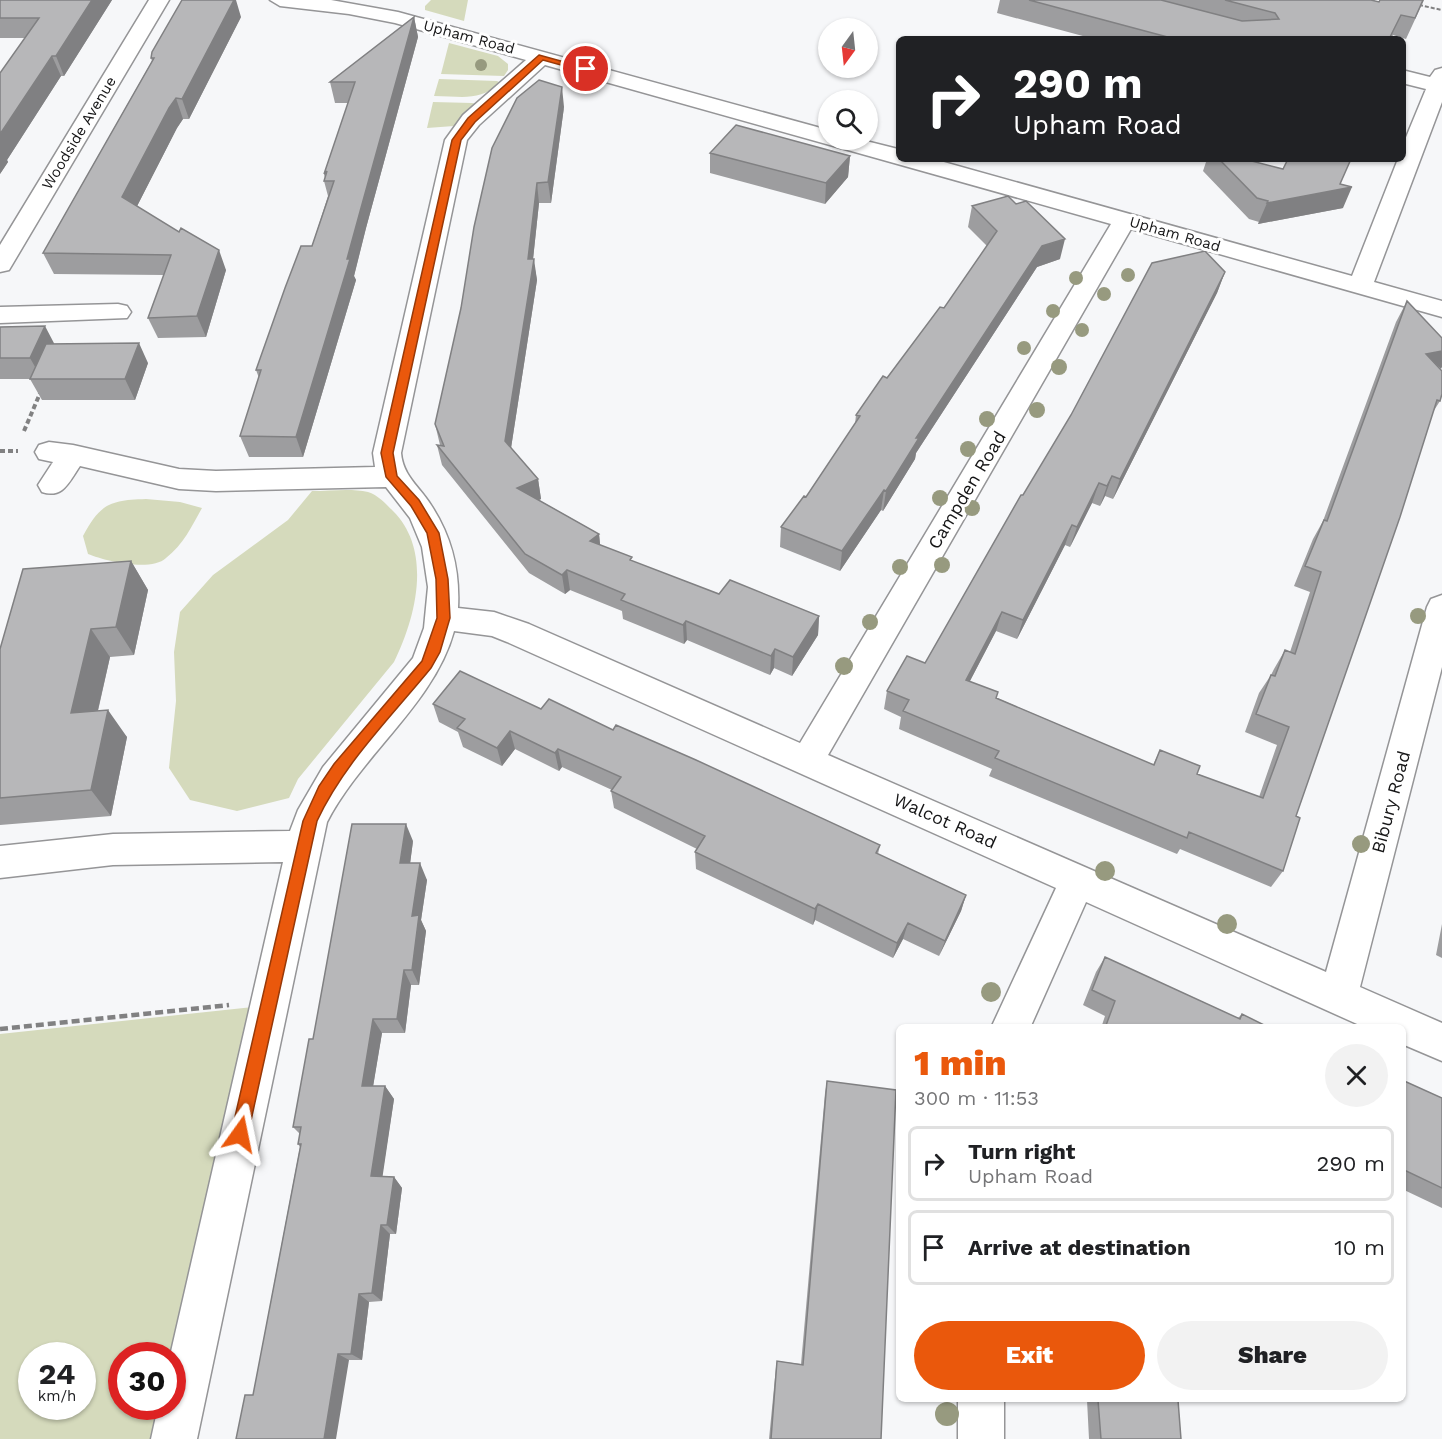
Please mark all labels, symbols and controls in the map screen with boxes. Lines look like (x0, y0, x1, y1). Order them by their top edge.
street label: Upham Road (421, 16, 517, 58)
north arrow (818, 18, 878, 78)
map controls (818, 18, 878, 150)
pin (560, 43, 611, 94)
icon: arrive (569, 52, 602, 85)
text: 290 m (1013, 59, 1143, 108)
icon: right (914, 60, 992, 138)
street label: Woodside Avenue (38, 73, 120, 193)
button: search (818, 90, 878, 150)
text: Upham Road (1013, 109, 1182, 141)
street label: Upham Road (1127, 212, 1223, 256)
street label: Campden Road (923, 427, 1010, 553)
street label: Bibury Road (1367, 748, 1414, 855)
street label: Walcot Road (890, 788, 1000, 853)
text: 1 min (914, 1042, 1007, 1084)
button: close (1325, 1044, 1388, 1107)
text: 300 m · 11:53 (914, 1086, 1039, 1110)
position arrow (208, 1102, 272, 1166)
text: Turn right (968, 1139, 1075, 1164)
icon: right (917, 1147, 950, 1180)
text: 290 m (1316, 1151, 1385, 1176)
text: Upham Road (968, 1164, 1093, 1188)
icon: arrive (917, 1231, 950, 1264)
text: Arrive at destination (968, 1235, 1191, 1260)
text: 10 m (1334, 1235, 1385, 1260)
button: Exit (914, 1321, 1145, 1390)
button: Share (1157, 1321, 1388, 1390)
speed limit sign: 30 (108, 1342, 186, 1420)
text: 24 (39, 1356, 75, 1391)
text: km/h (38, 1387, 76, 1405)

